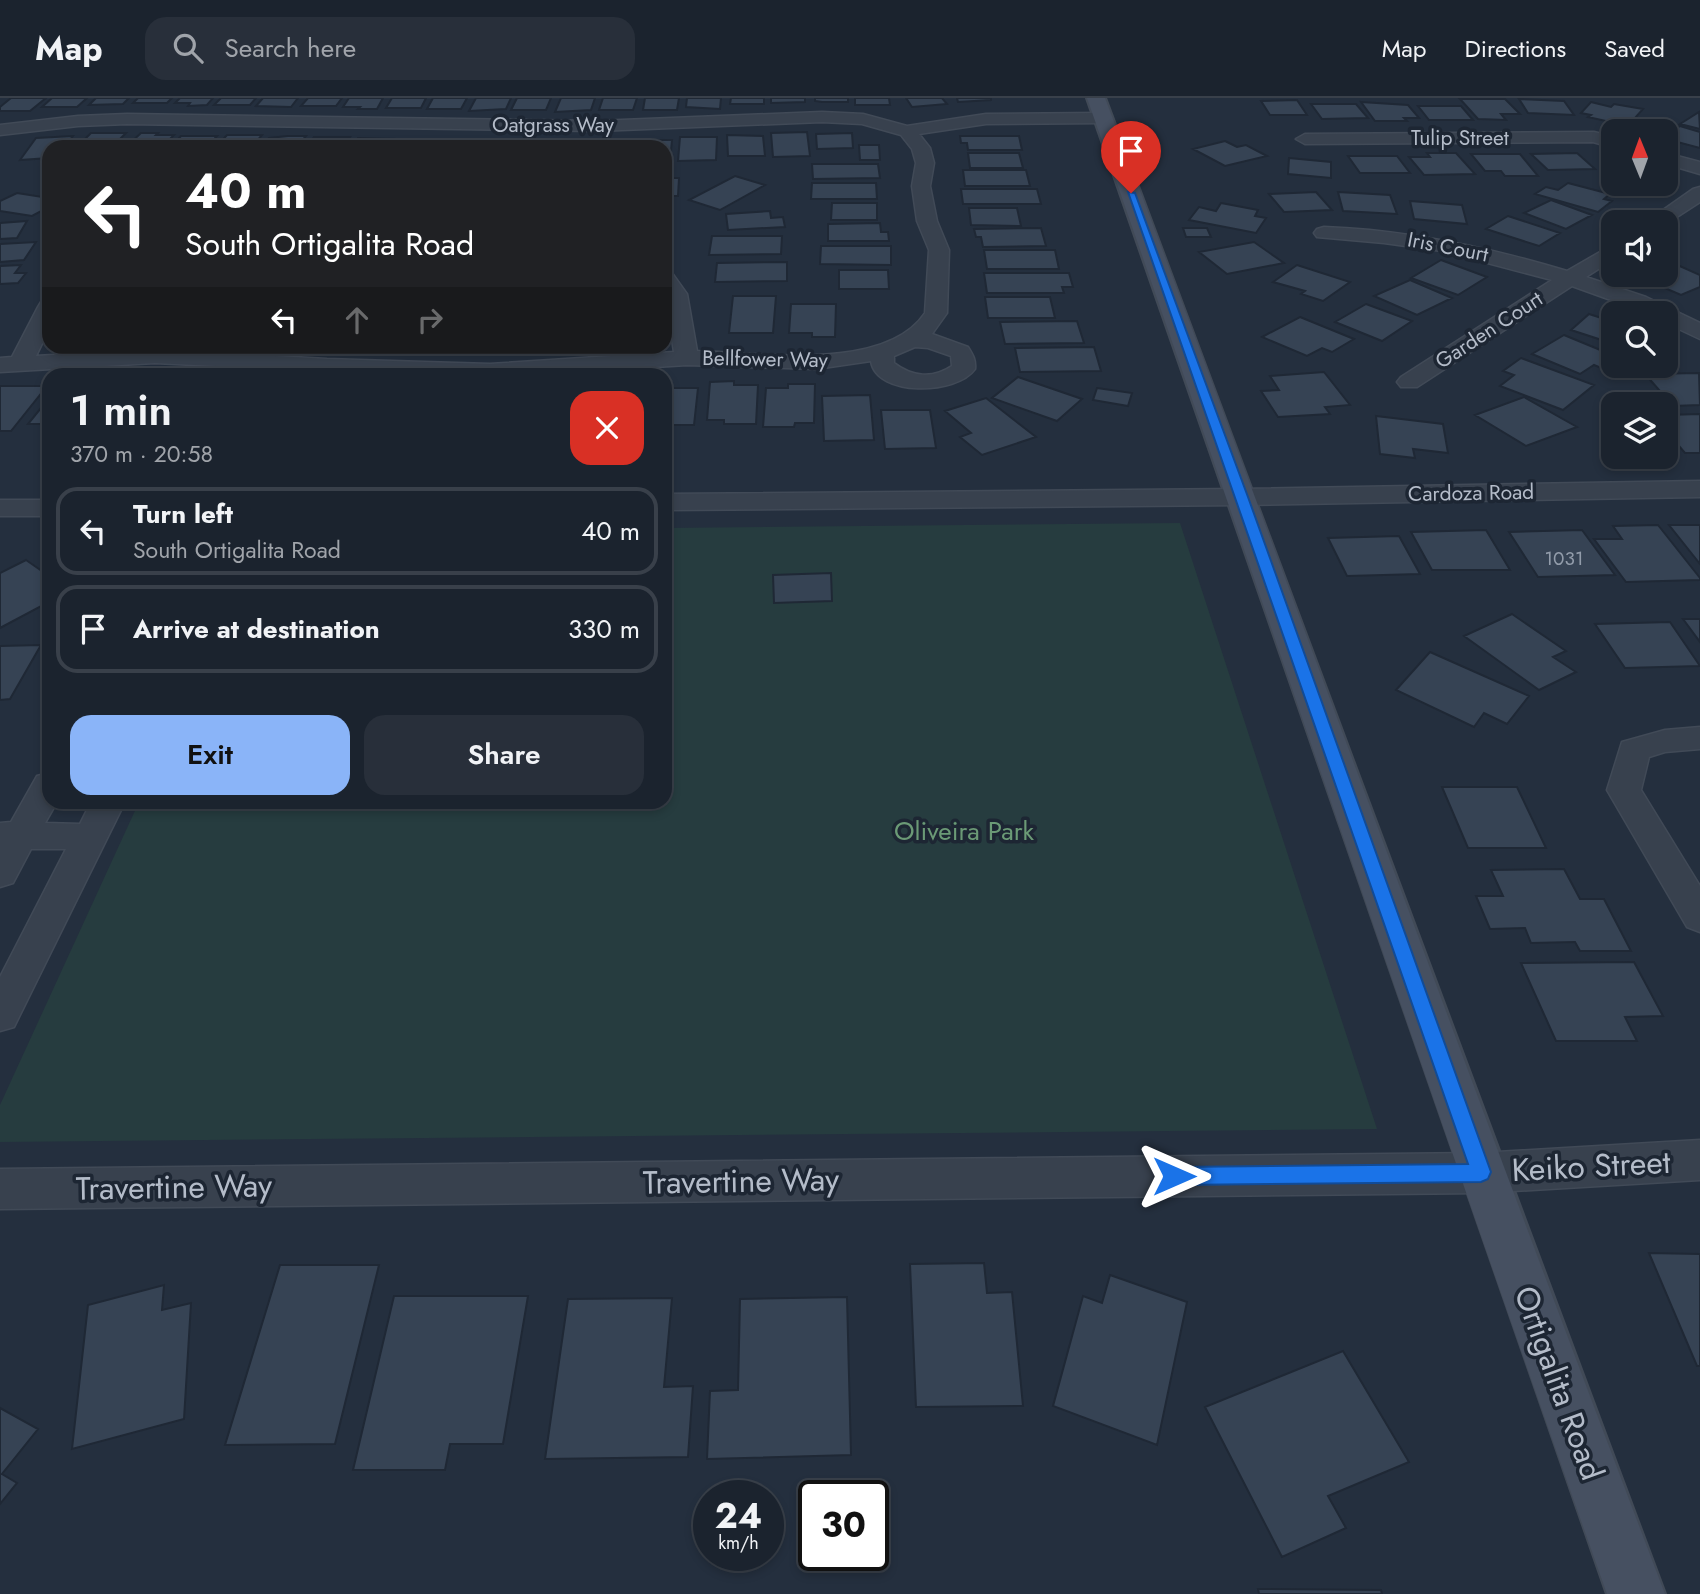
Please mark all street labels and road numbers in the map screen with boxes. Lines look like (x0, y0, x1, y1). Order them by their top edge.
street label: Oatgrass Way (492, 110, 615, 140)
street label: Tulip Street (1411, 123, 1509, 153)
street label: Iris Court (1405, 224, 1491, 270)
street label: Garden Court (1429, 284, 1549, 376)
street label: Bellfower Way (702, 343, 829, 375)
street label: Cardoza Road (1408, 477, 1534, 509)
street label: Keiko Street (1510, 1139, 1672, 1193)
street label: Travertine Way (642, 1156, 840, 1206)
street label: Travertine Way (75, 1162, 273, 1212)
street label: Ortigalita Road (1503, 1280, 1615, 1486)

